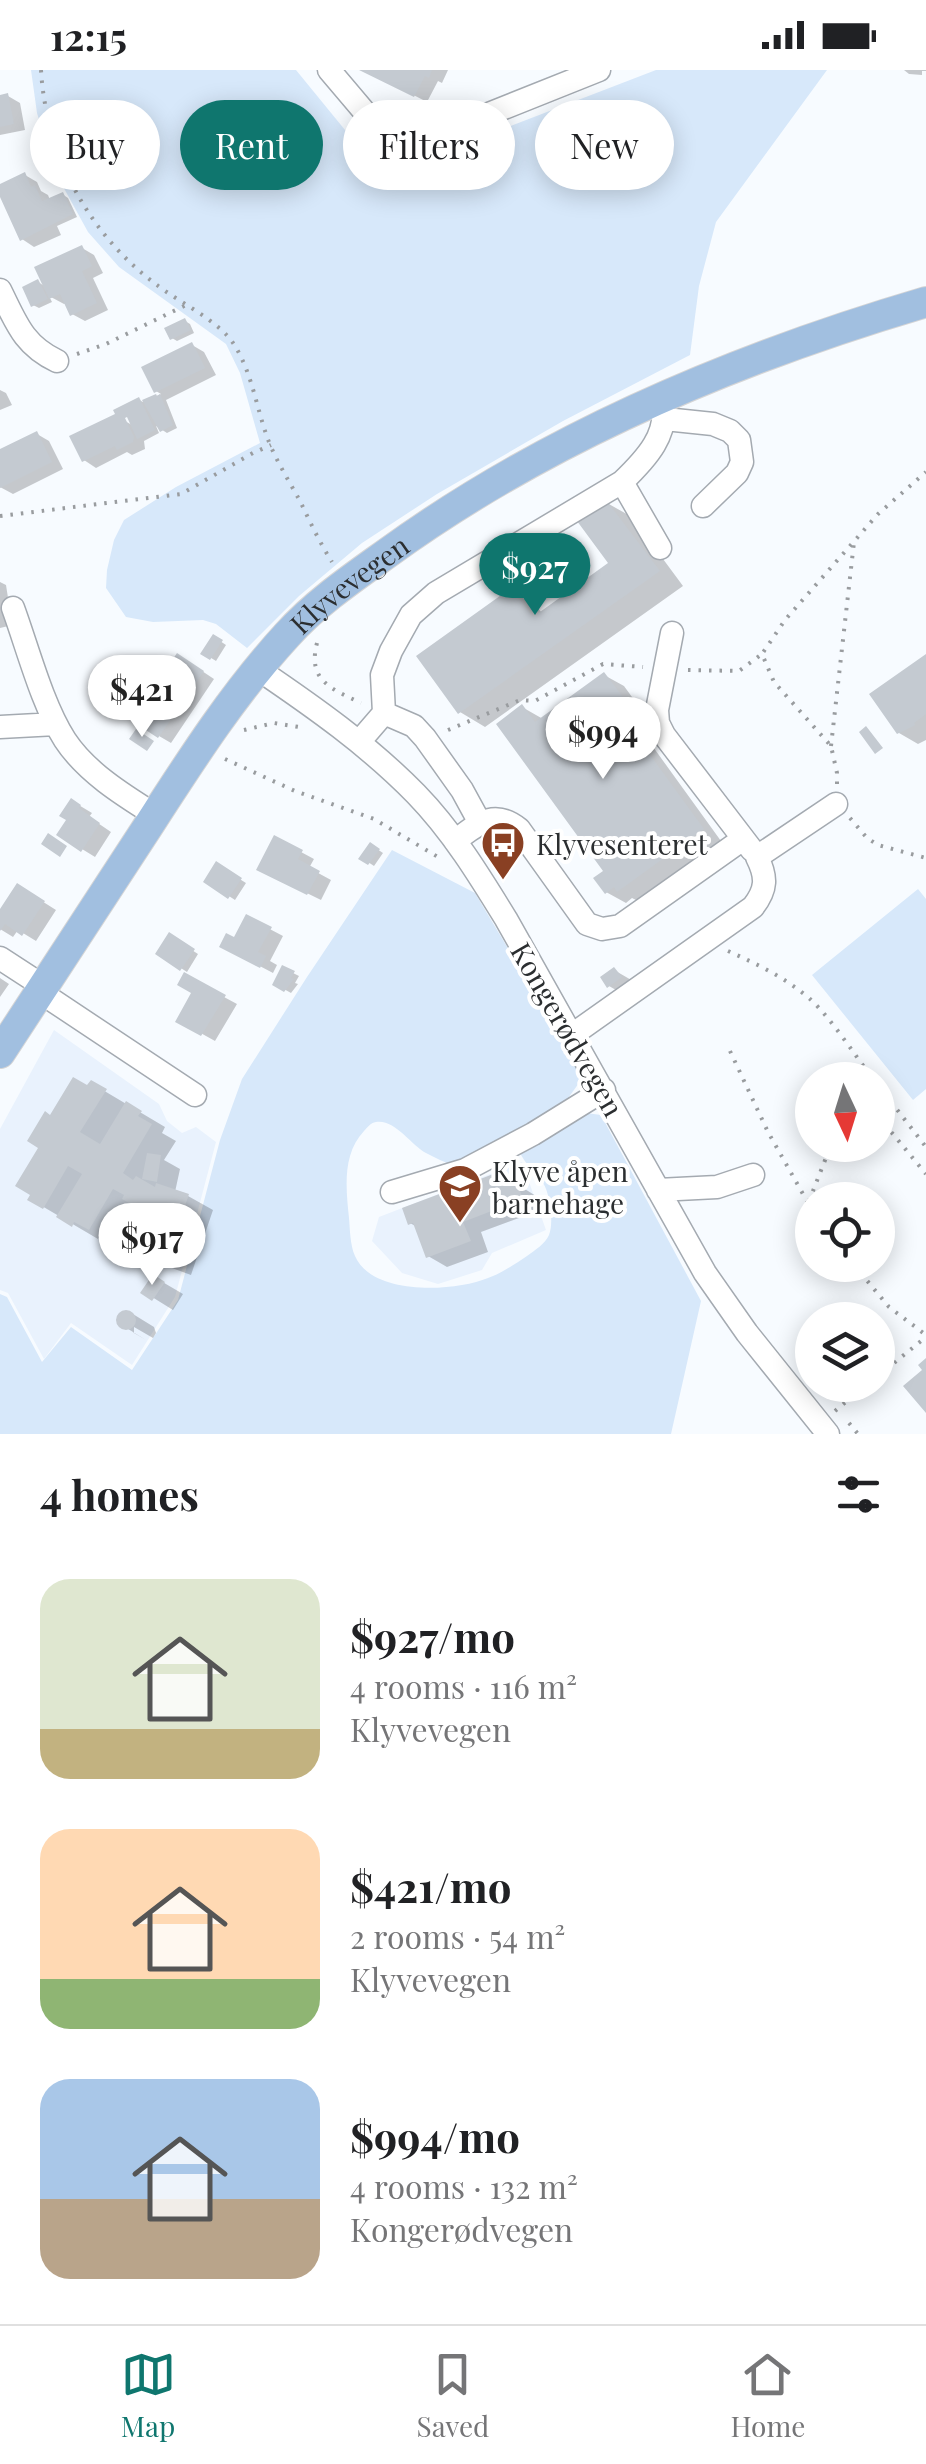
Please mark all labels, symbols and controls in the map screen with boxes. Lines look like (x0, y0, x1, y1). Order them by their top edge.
text: 12:15 (50, 10, 127, 61)
chip: Buy (30, 100, 160, 190)
chip: Rent (180, 100, 323, 190)
chip: Filters (343, 100, 515, 190)
chip: New (535, 100, 674, 190)
street label: Klyvevegen (281, 525, 416, 641)
pin: $927 (476, 533, 594, 618)
text: $927 (501, 544, 569, 587)
pin: $421 (83, 655, 201, 740)
text: $421 (110, 666, 174, 709)
pin: $994 (544, 697, 662, 782)
text: $994 (568, 708, 638, 751)
bus stop icon: Klyvesenteret (480, 820, 526, 881)
place label: Klyvesenteret (536, 825, 709, 862)
street label: Kongerødvegen (503, 935, 633, 1123)
north arrow (795, 1062, 895, 1162)
map controls (795, 1062, 895, 1402)
place label: Klyve åpen barnehage (492, 1152, 628, 1221)
school or university icon: Klyve åpen barnehage (437, 1163, 483, 1224)
button: locate (795, 1182, 895, 1282)
pin: $917 (93, 1203, 211, 1288)
text: $917 (121, 1214, 183, 1257)
button: layers (795, 1302, 895, 1402)
text: 4 homes (40, 1466, 199, 1522)
icon: filters (831, 1467, 886, 1522)
text: $927/mo (350, 1608, 515, 1664)
icon: home (120, 1619, 240, 1739)
text: 4 rooms · 116 m² (350, 1664, 577, 1707)
text: Klyvevegen (350, 1707, 511, 1750)
text: $421/mo (350, 1858, 512, 1914)
icon: home (120, 1869, 240, 1989)
text: 2 rooms · 54 m² (350, 1914, 565, 1957)
text: Klyvevegen (350, 1957, 511, 2000)
text: $994/mo (350, 2108, 520, 2164)
icon: home (120, 2119, 240, 2239)
text: 4 rooms · 132 m² (350, 2164, 578, 2207)
text: Kongerødvegen (350, 2207, 573, 2250)
tab: Map (121, 2347, 176, 2444)
tab: Saved (417, 2347, 489, 2444)
tab: Home (730, 2347, 805, 2444)

